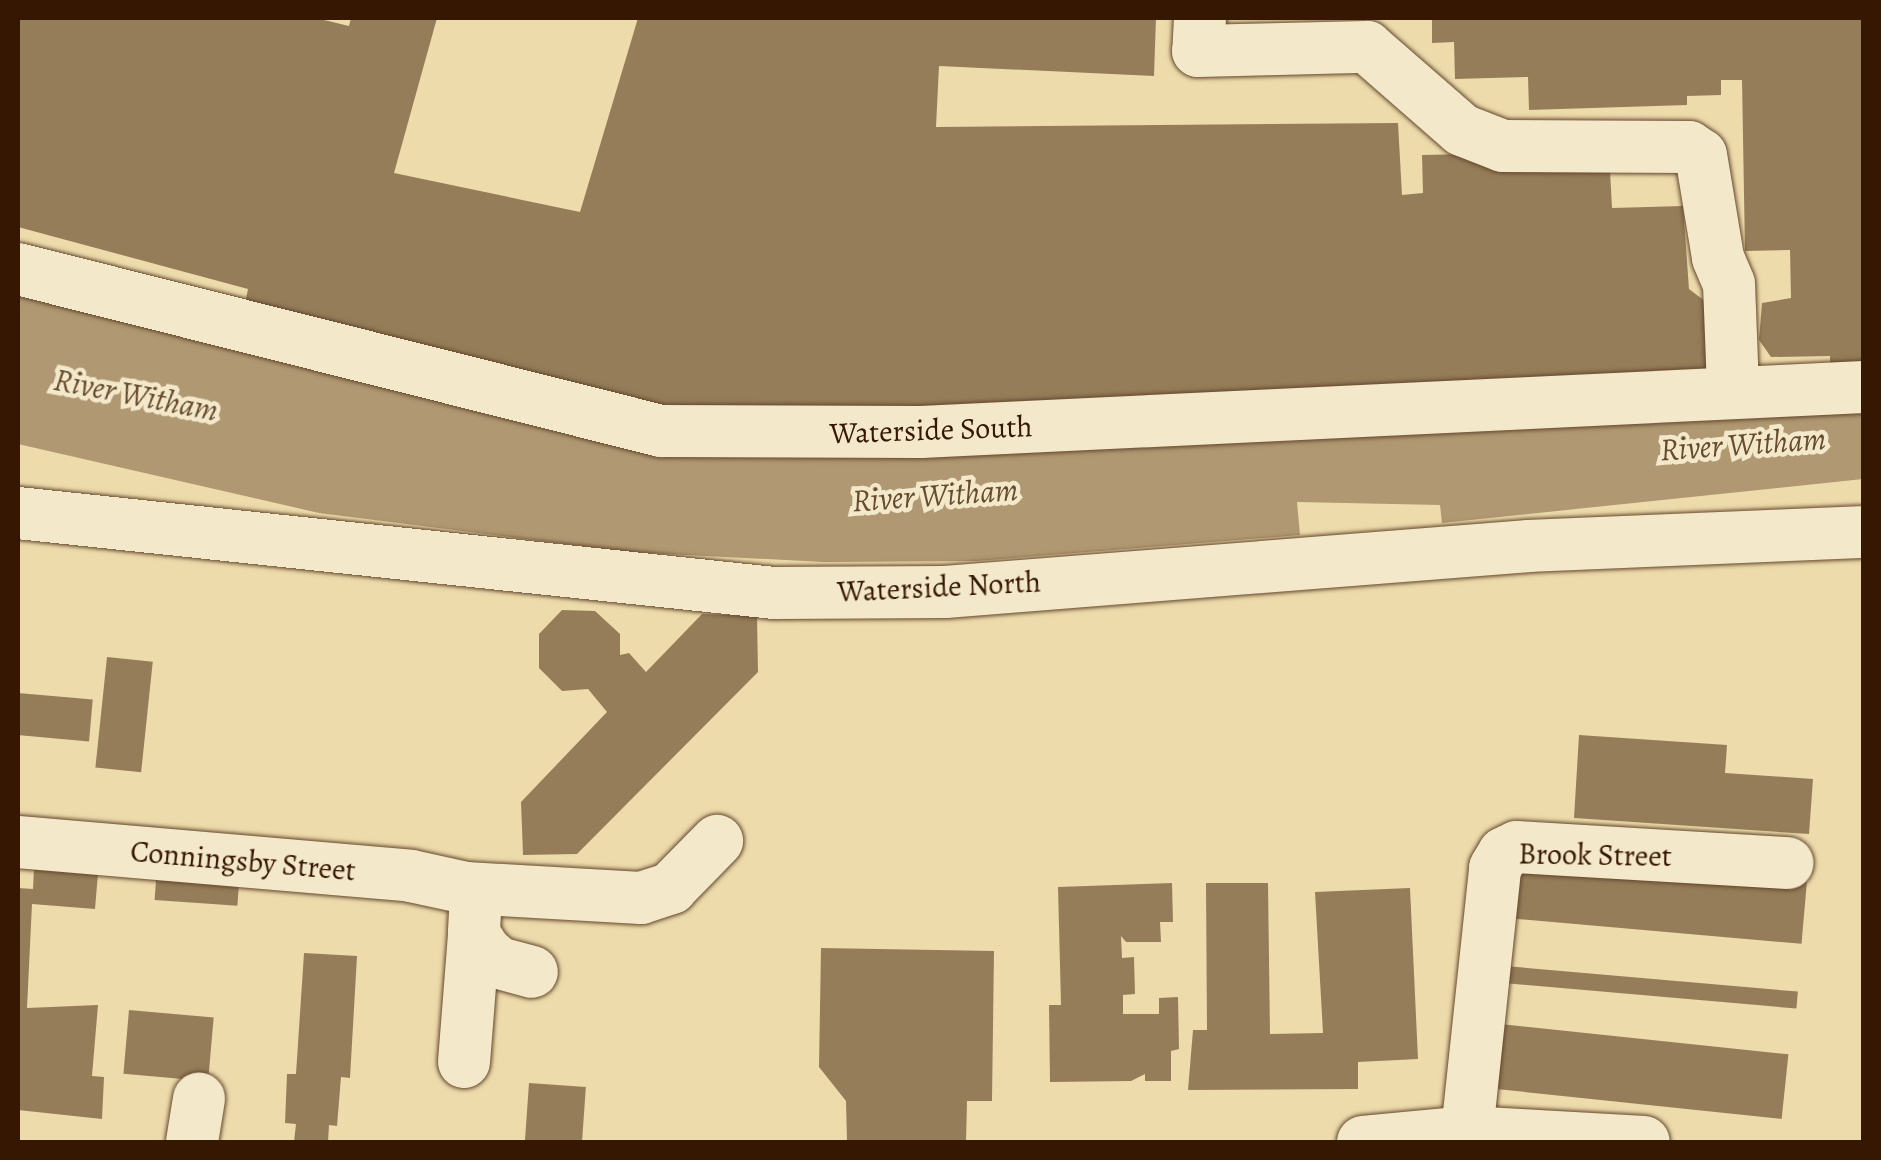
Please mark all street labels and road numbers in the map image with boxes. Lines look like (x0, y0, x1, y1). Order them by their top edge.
street label: Waterside South (829, 408, 1033, 452)
street label: Waterside North (836, 564, 1042, 610)
street label: Conningsby Street (129, 833, 357, 889)
street label: Brook Street (1518, 836, 1672, 874)

